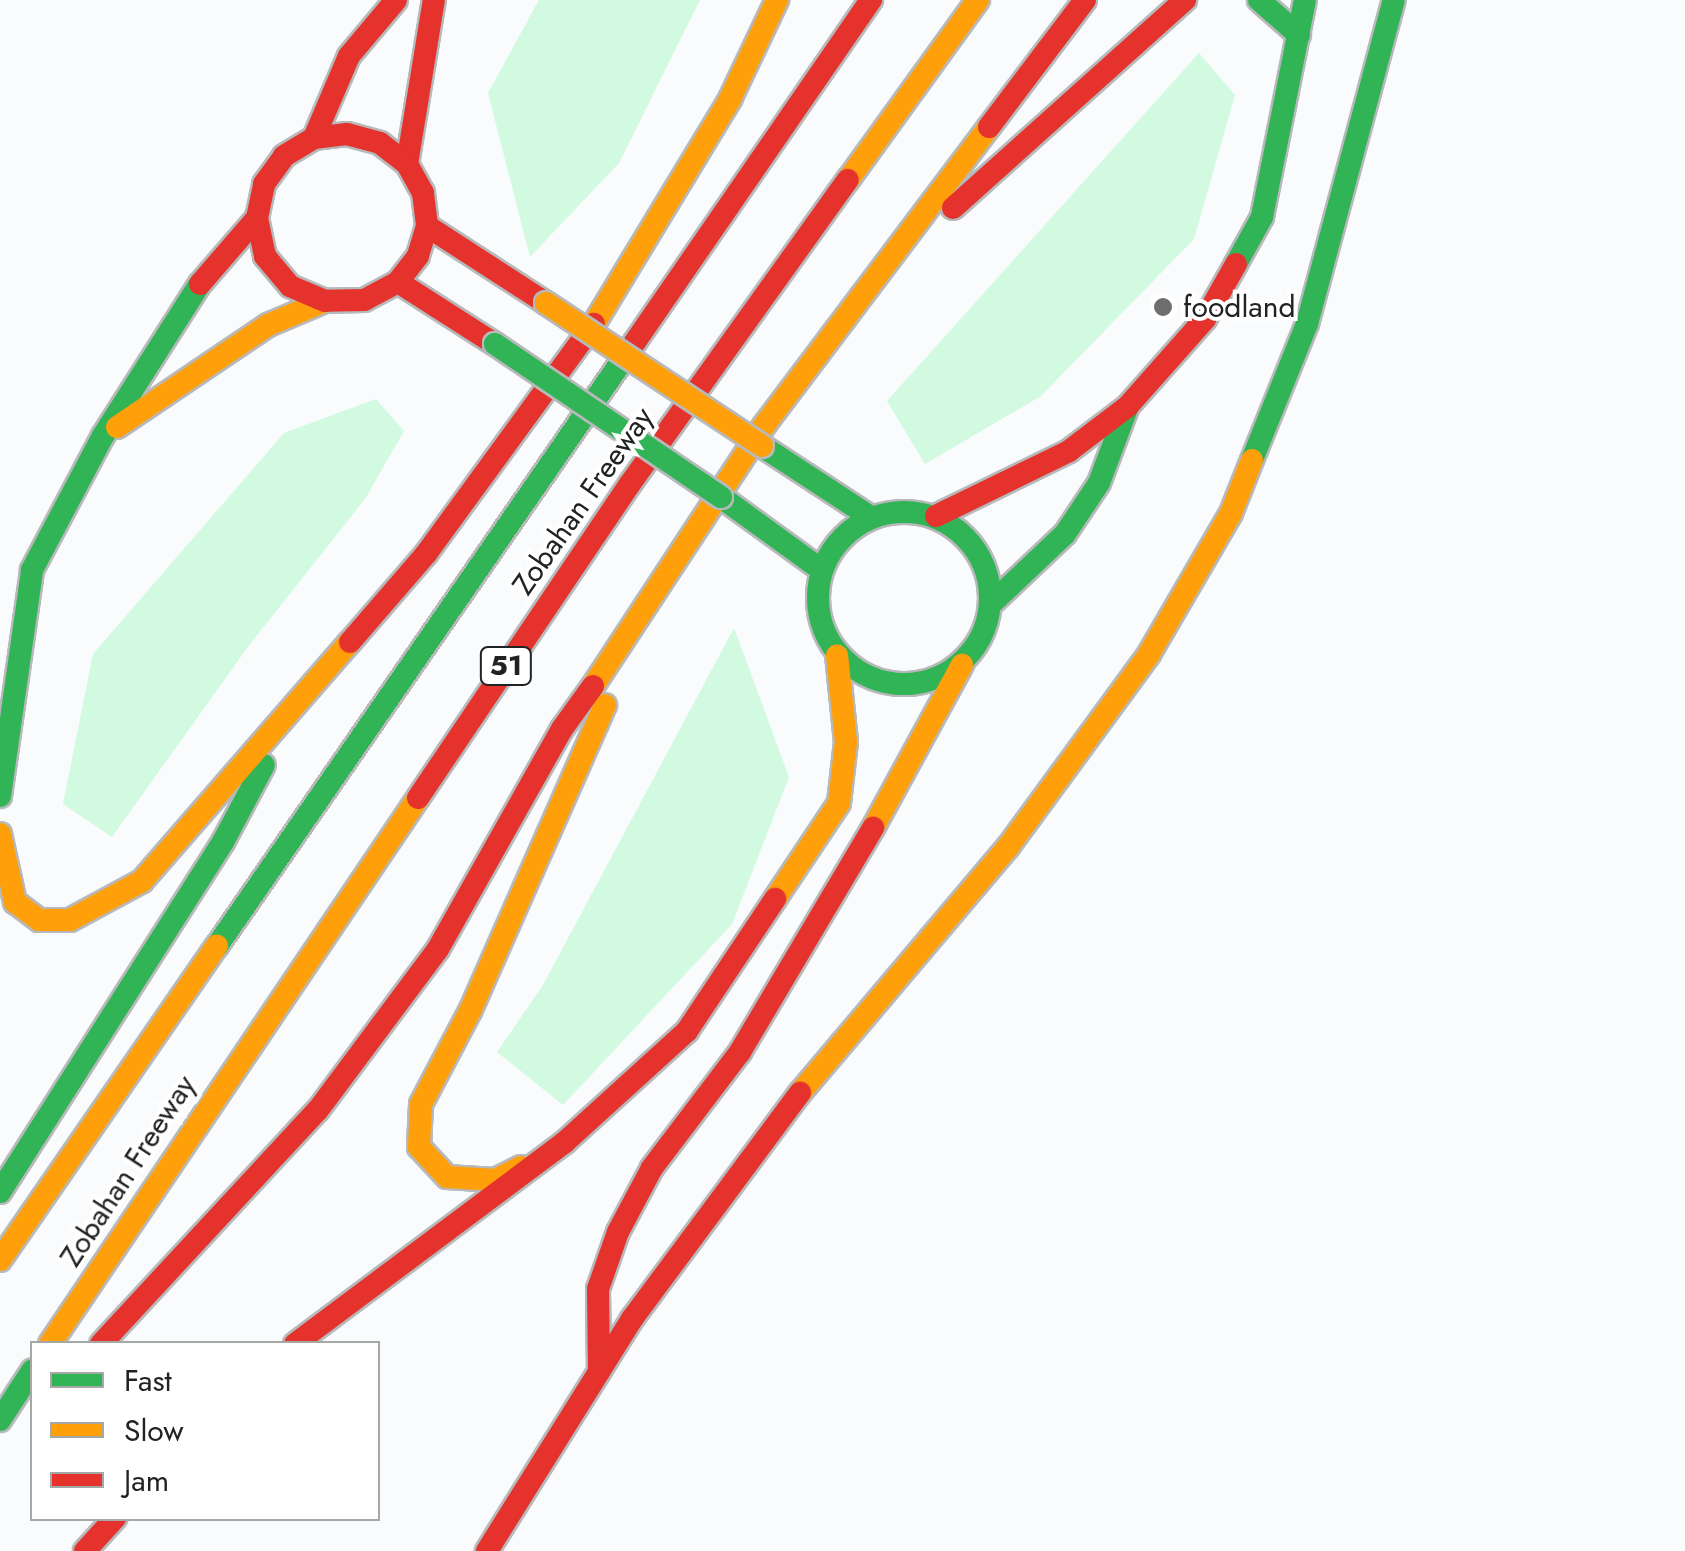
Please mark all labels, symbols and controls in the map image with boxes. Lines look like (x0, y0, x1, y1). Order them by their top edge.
place label: foodland (1183, 289, 1296, 325)
marker: foodland (1152, 296, 1174, 318)
street label: Zobahan Freeway (505, 400, 661, 602)
road number: 51 (478, 643, 534, 689)
street label: Zobahan Freeway (53, 1069, 203, 1273)
legend (30, 1341, 380, 1521)
text: Fast (124, 1359, 172, 1402)
text: Slow (124, 1409, 184, 1452)
text: Jam (124, 1459, 169, 1502)

